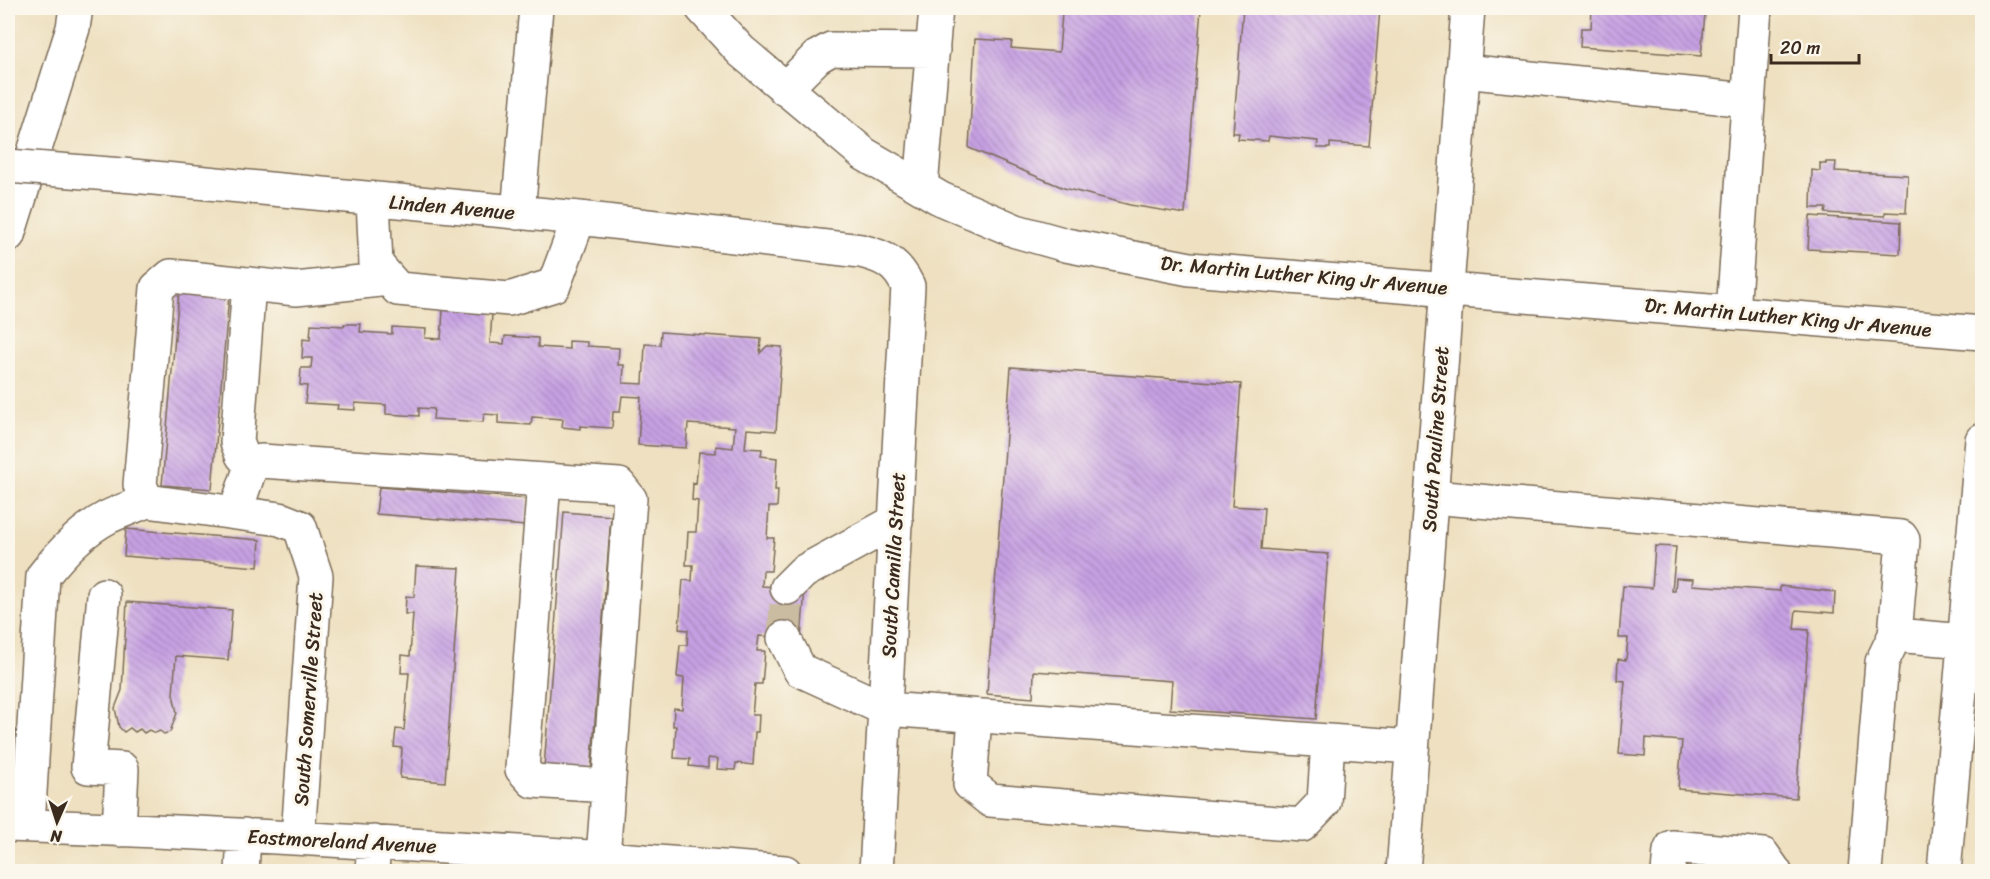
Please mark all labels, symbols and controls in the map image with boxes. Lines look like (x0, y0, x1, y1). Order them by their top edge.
scale bar (1771, 27, 1860, 65)
text: 20 m (1780, 32, 1820, 64)
street label: Linden Avenue (388, 185, 516, 230)
street label: Dr. Martin Luther King Jr Avenue (1159, 246, 1449, 306)
street label: Dr. Martin Luther King Jr Avenue (1643, 288, 1933, 348)
street label: South Pauline Street (1412, 345, 1459, 533)
street label: South Camilla Street (871, 471, 916, 659)
street label: South Somerville Street (284, 591, 333, 807)
north arrow (27, 792, 87, 852)
street label: Eastmoreland Avenue (247, 819, 437, 864)
text: N (49, 822, 64, 851)

